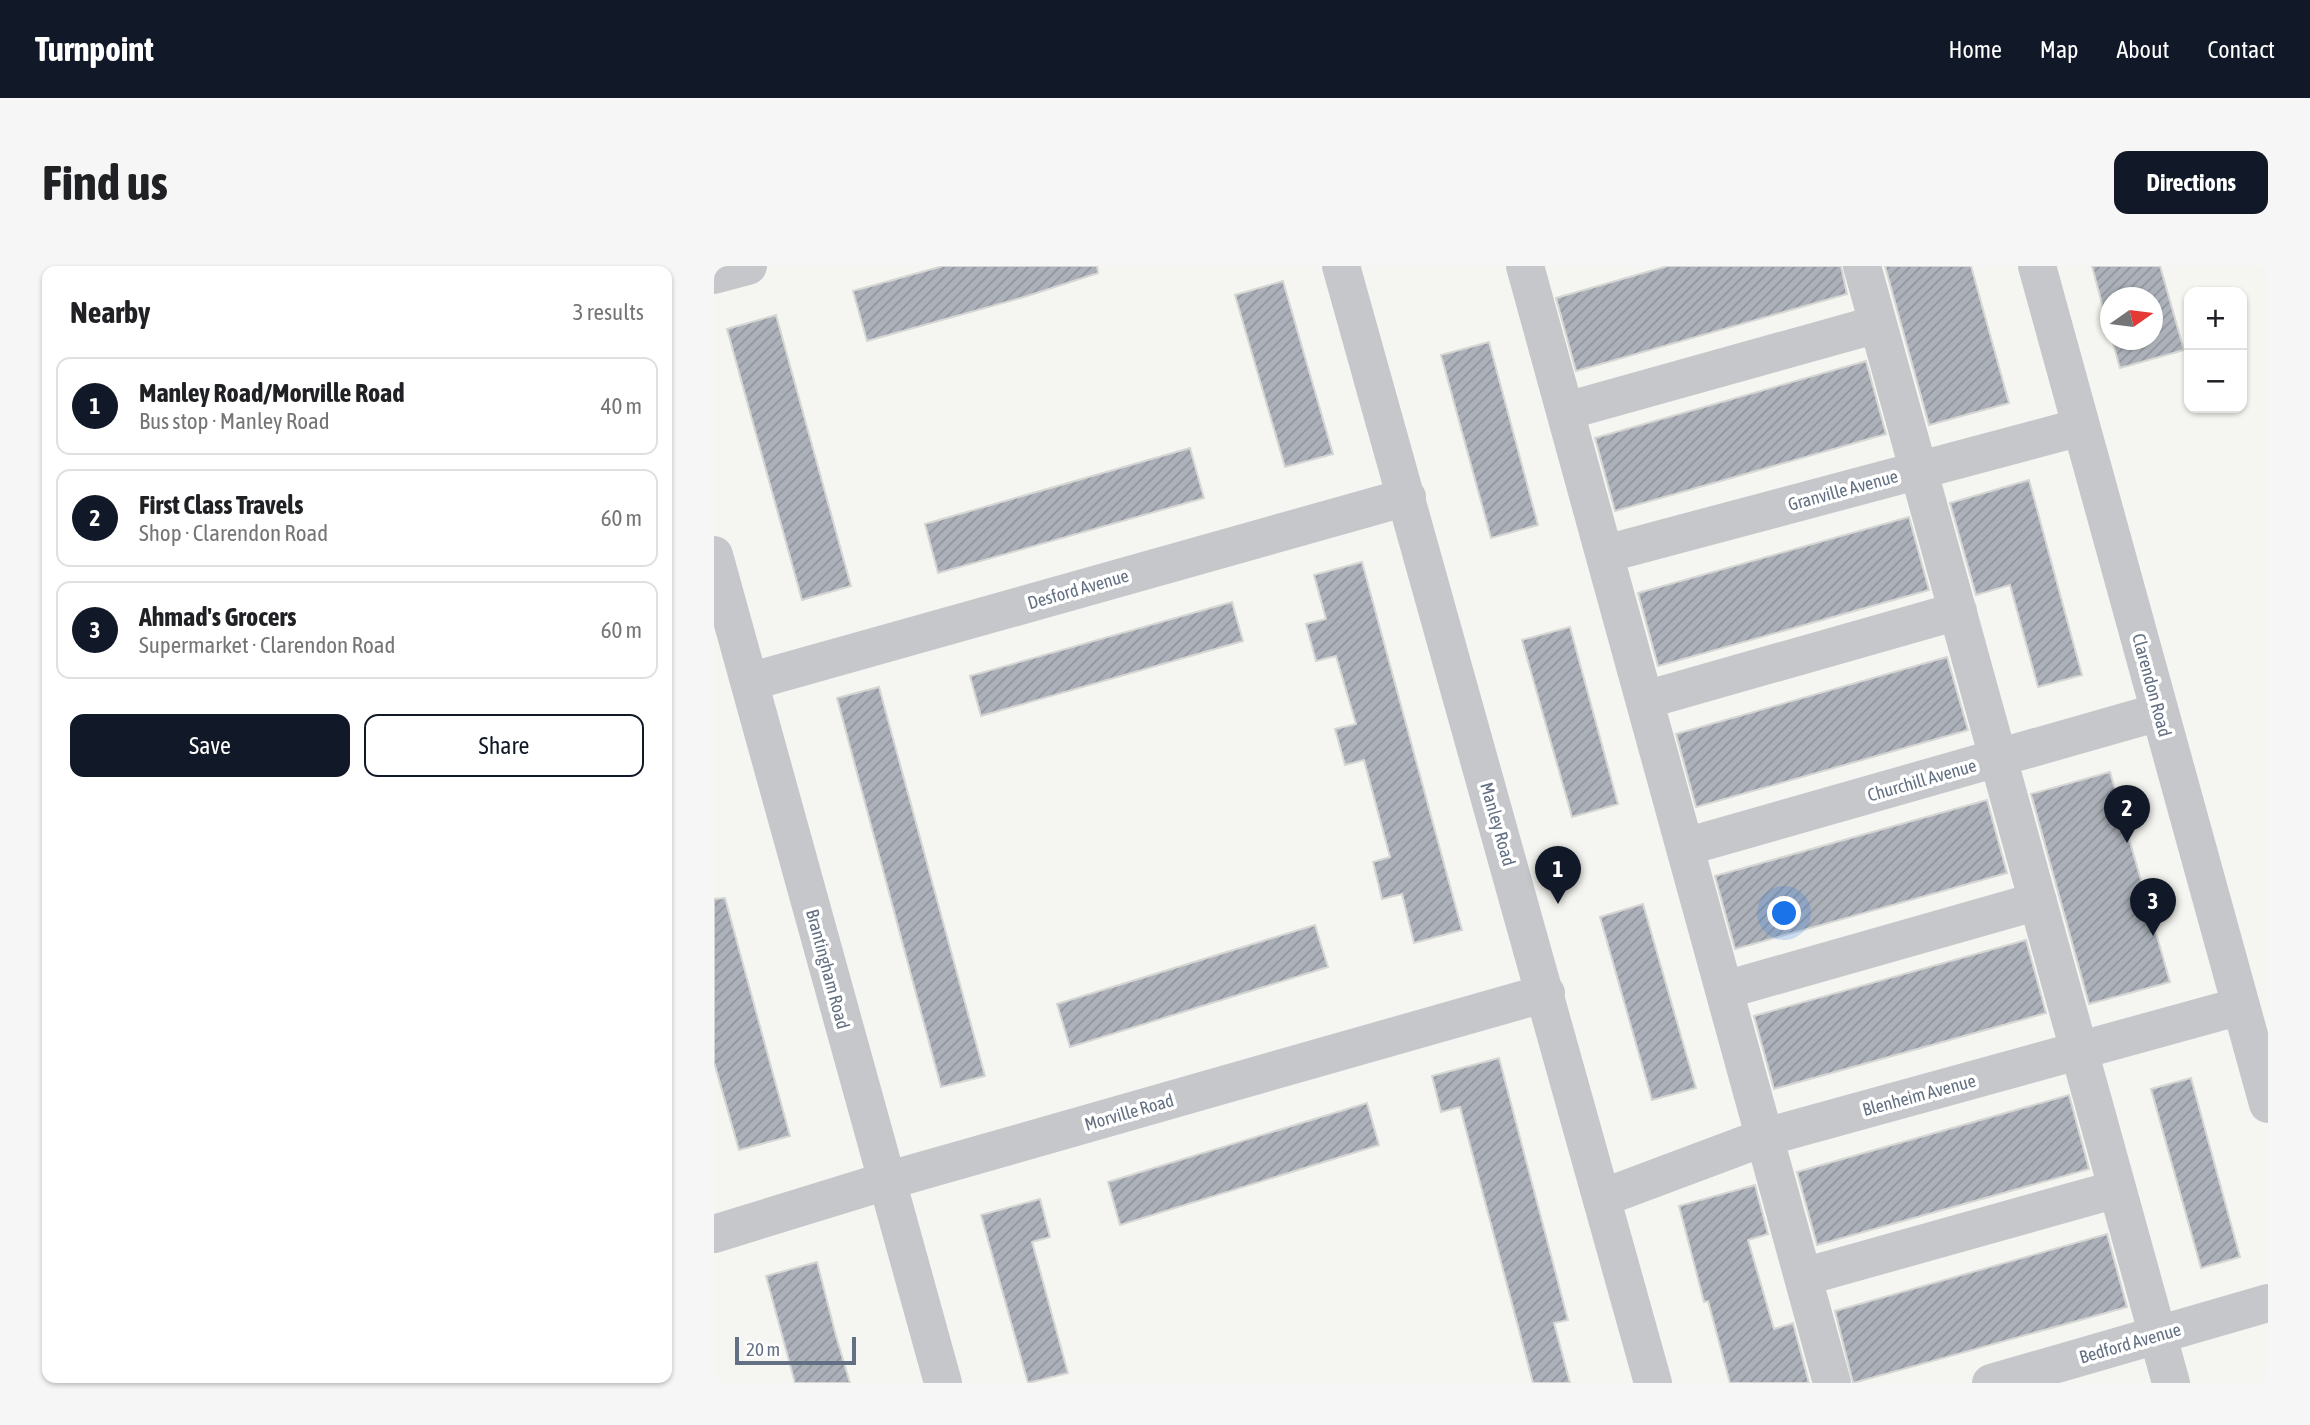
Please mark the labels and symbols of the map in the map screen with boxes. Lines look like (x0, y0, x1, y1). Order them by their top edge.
north arrow (2100, 287, 2163, 350)
street label: Granville Avenue (1786, 465, 1900, 515)
street label: Desford Avenue (1025, 565, 1131, 613)
street label: Clarendon Road (2128, 631, 2176, 739)
street label: Churchill Avenue (1865, 754, 1979, 806)
street label: Manley Road (1476, 780, 1520, 868)
pin: 2 (2104, 785, 2150, 843)
pin: 1 (1535, 846, 1581, 904)
pin: 3 (2130, 878, 2176, 936)
your location (1767, 896, 1801, 930)
street label: Brantingham Road (802, 907, 854, 1031)
street label: Blenheim Avenue (1860, 1070, 1978, 1120)
street label: Morville Road (1082, 1089, 1176, 1135)
street label: Bedford Avenue (2077, 1318, 2183, 1368)
scale bar (735, 1334, 856, 1366)

